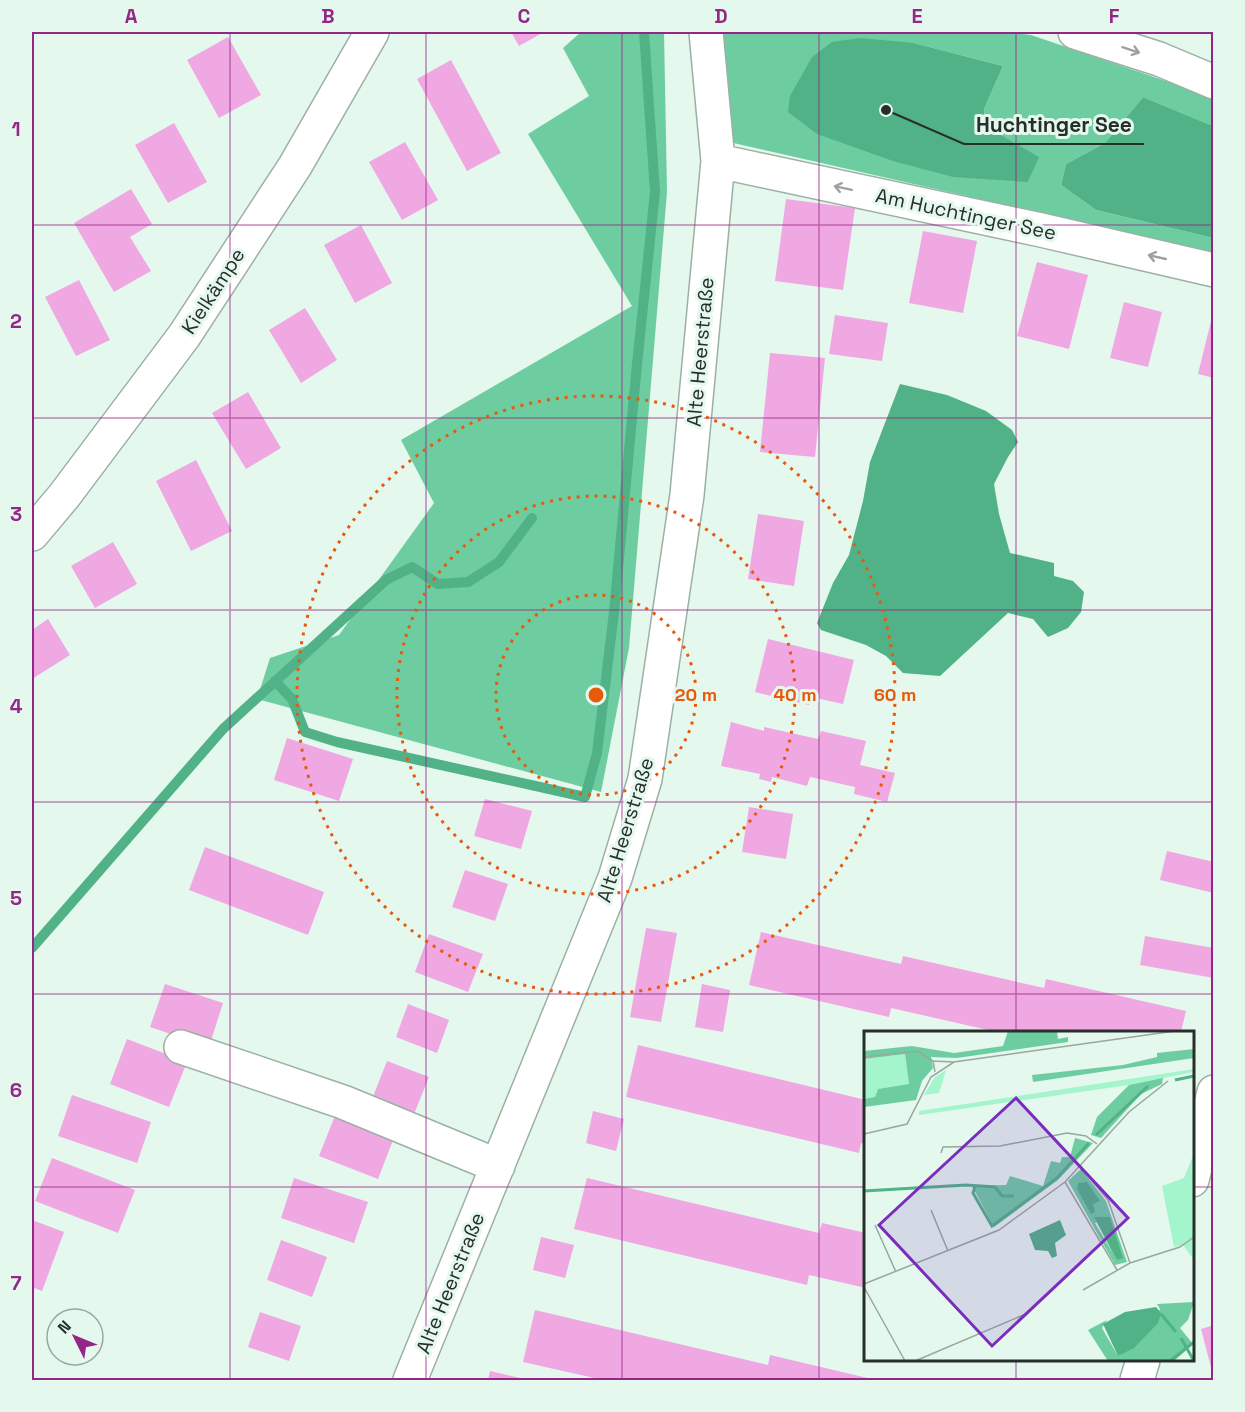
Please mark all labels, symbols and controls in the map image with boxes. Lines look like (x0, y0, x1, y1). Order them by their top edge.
text: A (125, 3, 138, 29)
text: B (321, 3, 335, 29)
text: C (518, 3, 531, 29)
text: D (714, 3, 728, 29)
text: E (911, 3, 923, 29)
text: F (1109, 3, 1120, 29)
one-way arrow (1121, 45, 1140, 56)
callout: Huchtinger See (964, 105, 1144, 144)
text: Huchtinger See (976, 111, 1132, 138)
text: 1 (11, 116, 21, 142)
one-way arrow (834, 181, 853, 193)
street label: Am Huchtinger See (873, 182, 1059, 246)
street label: Kielkämpe (175, 243, 251, 339)
one-way arrow (1147, 251, 1167, 262)
street label: Alte Heerstraße (681, 276, 719, 428)
text: 2 (10, 308, 22, 334)
text: 3 (10, 501, 22, 527)
text: 20 m (675, 683, 717, 706)
text: 40 m (773, 683, 817, 706)
text: 60 m (874, 683, 916, 706)
centre of rings (586, 685, 606, 705)
text: 4 (10, 693, 23, 719)
street label: Alte Heerstraße (591, 754, 659, 906)
text: 5 (10, 885, 22, 911)
inset map (864, 1031, 1194, 1361)
text: 6 (10, 1077, 22, 1103)
street label: Alte Heerstraße (410, 1209, 490, 1357)
text: 7 (10, 1270, 22, 1296)
north arrow (45, 1307, 105, 1367)
text: N (53, 1316, 76, 1338)

